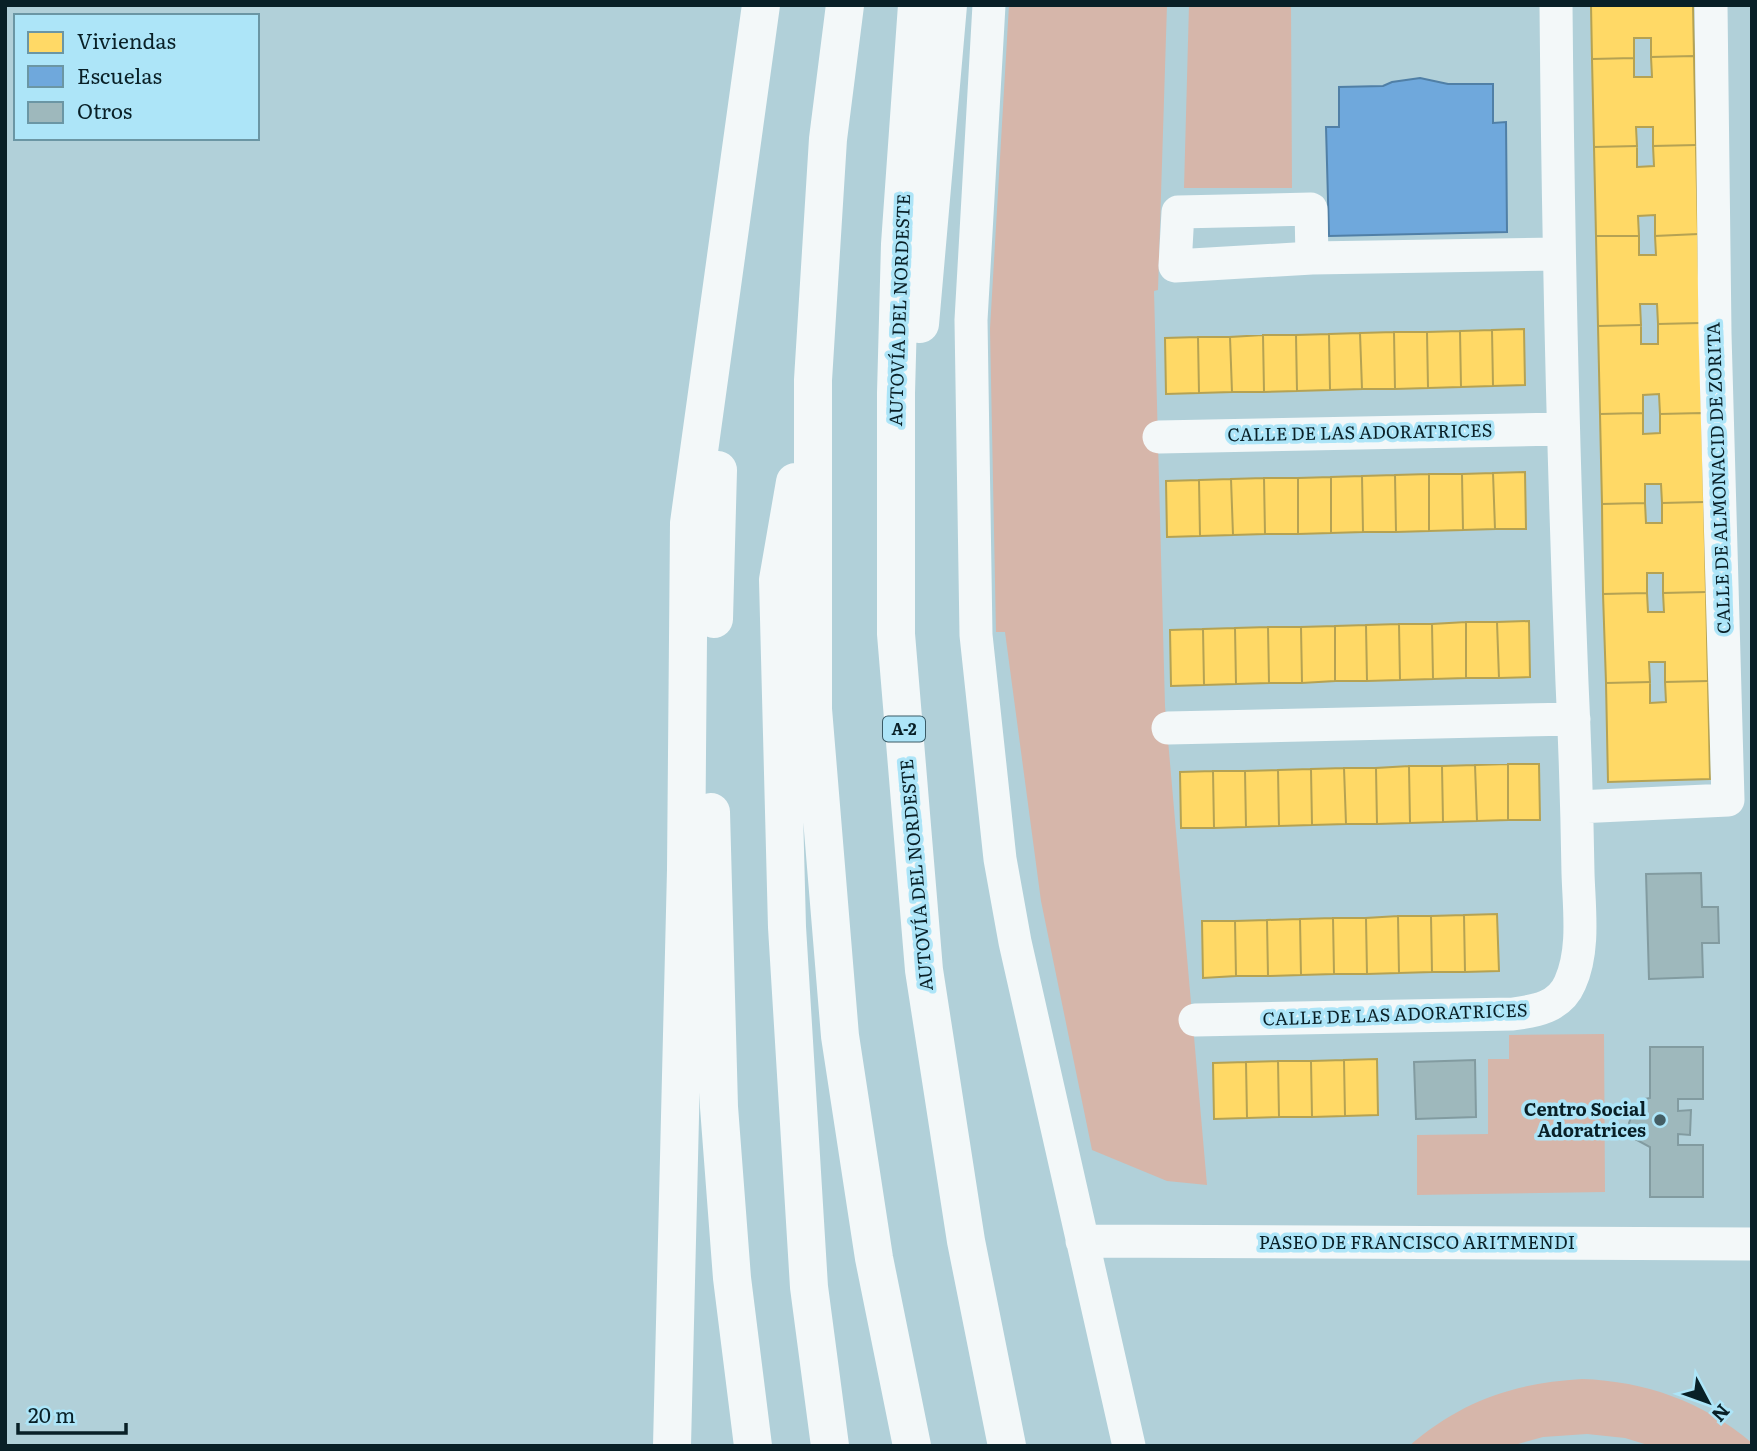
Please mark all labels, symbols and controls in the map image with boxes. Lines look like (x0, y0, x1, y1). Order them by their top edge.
legend (14, 14, 259, 140)
text: Viviendas (77, 24, 176, 55)
text: Escuelas (77, 59, 162, 90)
text: Otros (77, 94, 132, 125)
street label: AUTOVÍA DEL NORDESTE (881, 193, 916, 427)
street label: CALLE DE ALMONACID DE ZORITA (1699, 322, 1736, 634)
street label: CALLE DE LAS ADORATRICES (1227, 416, 1493, 447)
road number: A-2 (883, 716, 925, 742)
street label: AUTOVÍA DEL NORDESTE (892, 758, 939, 992)
street label: CALLE DE LAS ADORATRICES (1262, 995, 1528, 1032)
place label: Centro Social Adoratrices (1524, 1095, 1646, 1143)
marker: Centro Social Adoratrices (1652, 1112, 1668, 1128)
street label: PASEO DE FRANCISCO ARITMENDI (1259, 1228, 1575, 1255)
north arrow (1673, 1367, 1743, 1437)
scale bar (18, 1392, 126, 1436)
text: 20 m (28, 1398, 75, 1429)
text: N (1706, 1399, 1737, 1429)

